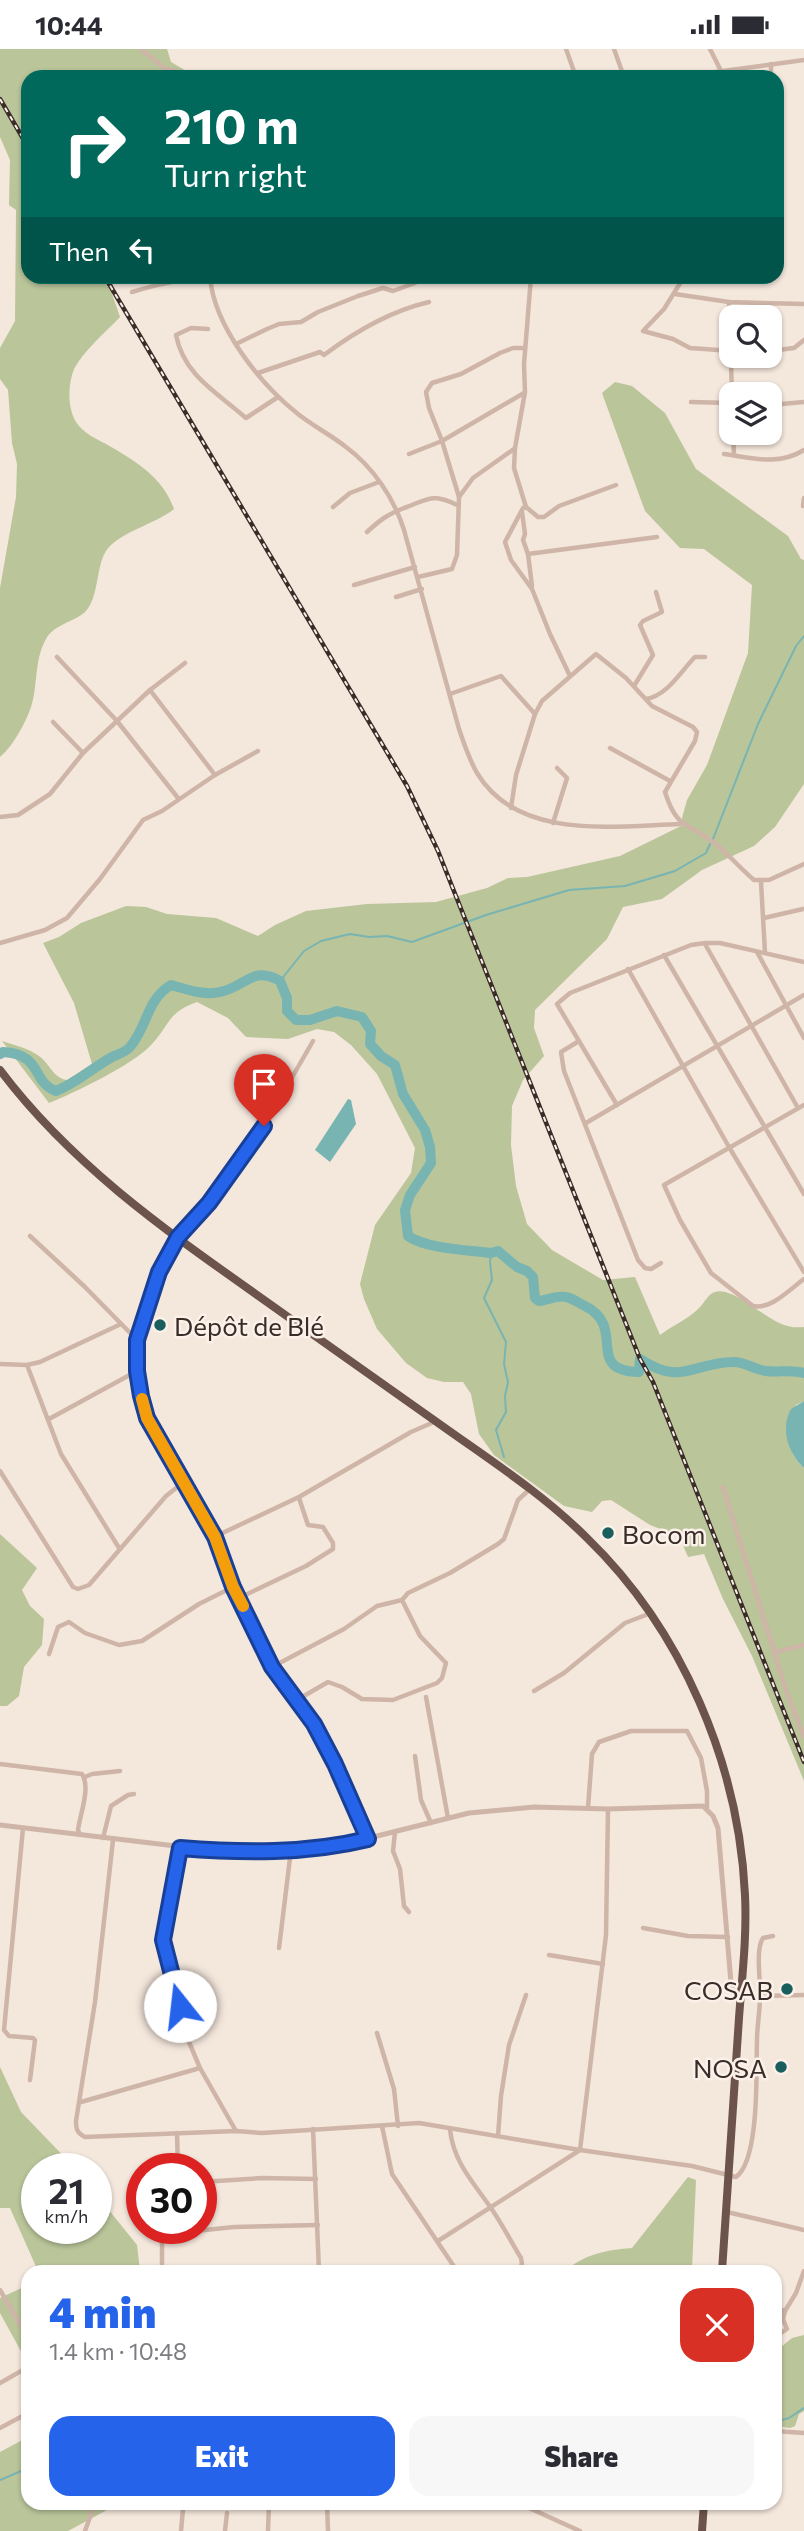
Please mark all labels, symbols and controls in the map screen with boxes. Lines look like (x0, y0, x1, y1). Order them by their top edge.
text: 10:44 (35, 9, 103, 40)
text: 210 m (164, 94, 299, 154)
icon: right (49, 98, 140, 189)
text: Turn right (164, 154, 307, 194)
icon: left (123, 231, 161, 269)
text: Then (49, 235, 109, 266)
map controls (719, 305, 782, 445)
button: search (719, 305, 782, 368)
button: layers (719, 382, 782, 445)
pin (234, 1054, 294, 1126)
icon: arrive (245, 1065, 283, 1103)
place label: Dépôt de Blé (174, 1310, 324, 1341)
marker: Dépôt de Blé (152, 1317, 168, 1333)
place label: Bocom (622, 1518, 705, 1549)
marker: Bocom (600, 1525, 616, 1541)
position arrow (143, 1969, 217, 2043)
place label: COSAB (684, 1974, 773, 2005)
marker: COSAB (779, 1981, 795, 1997)
place label: NOSA (693, 2052, 767, 2083)
marker: NOSA (773, 2059, 789, 2075)
speed limit sign: 30 (126, 2153, 217, 2244)
text: 21 (49, 2168, 84, 2211)
text: km/h (45, 2205, 88, 2227)
text: 4 min (49, 2285, 156, 2337)
button: close (680, 2288, 754, 2362)
text: 1.4 km · 10:48 (49, 2337, 187, 2365)
button: Exit (49, 2416, 395, 2496)
button: Share (409, 2416, 754, 2496)

